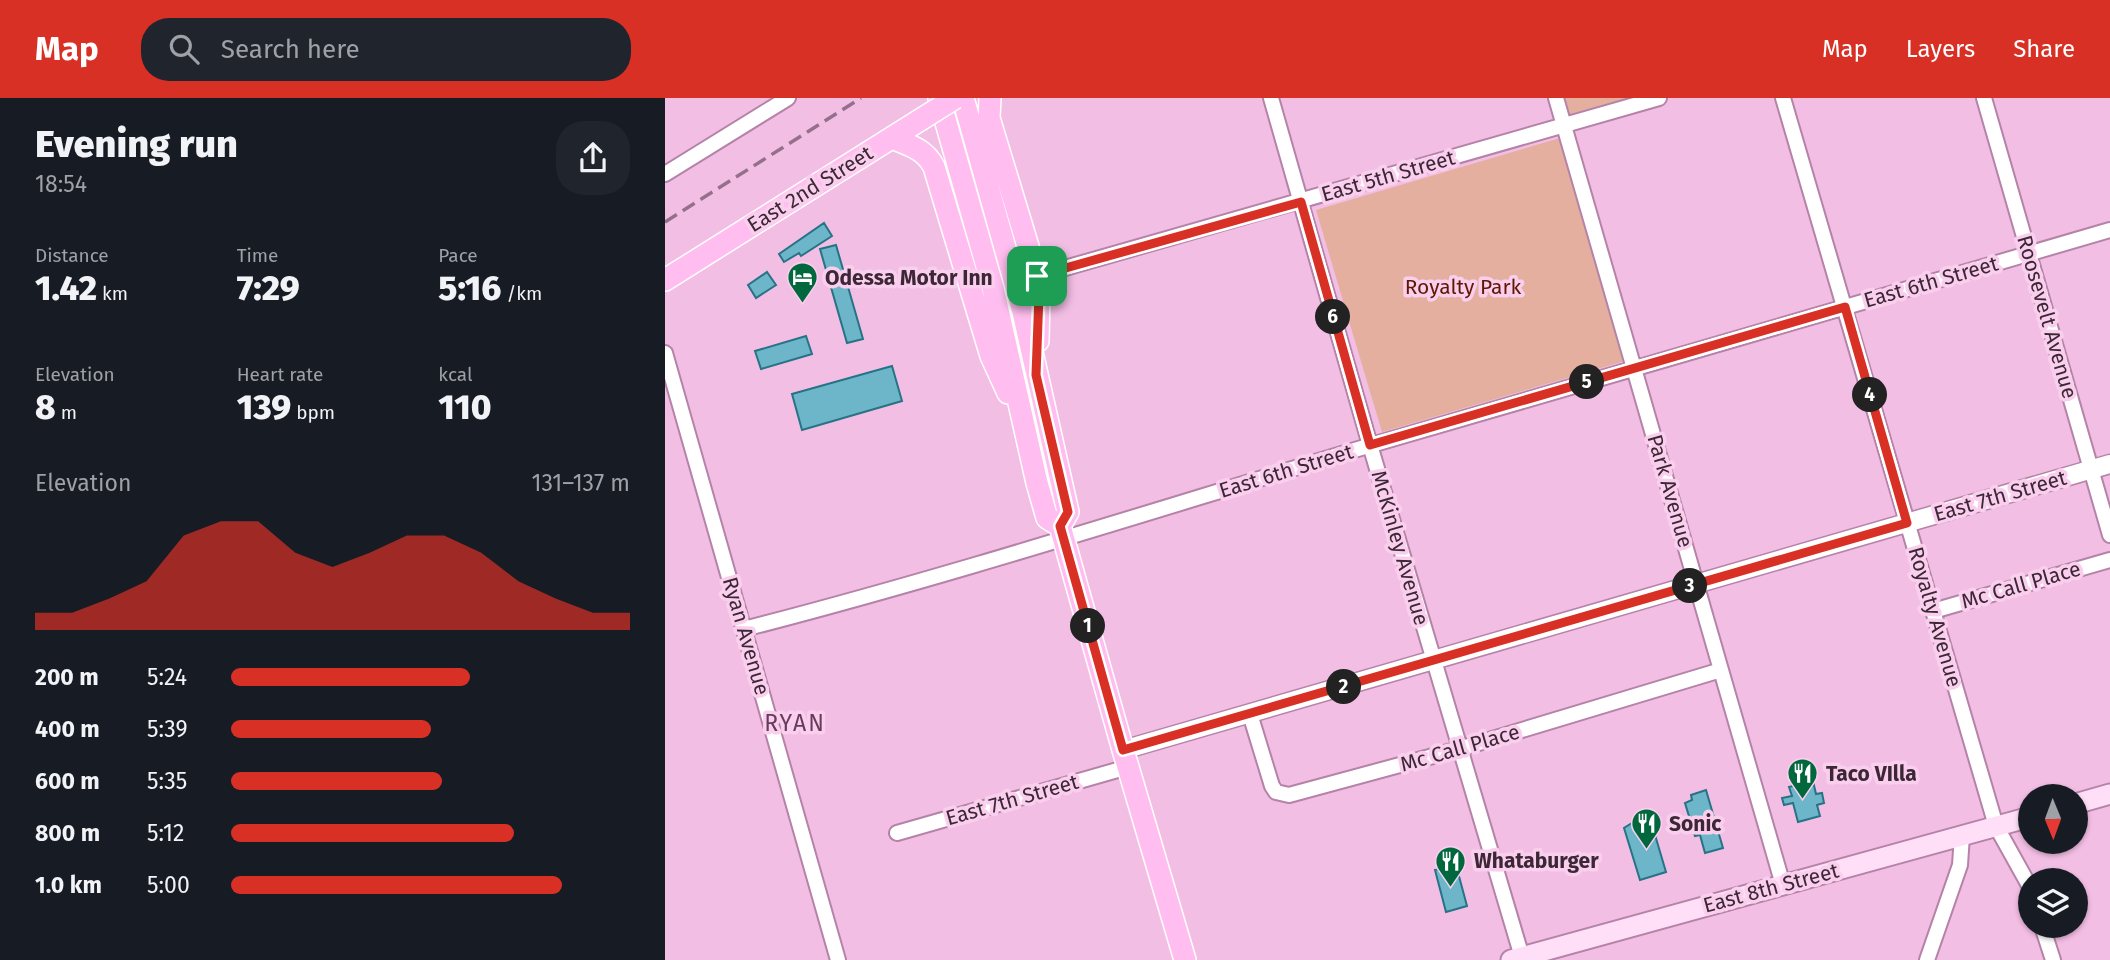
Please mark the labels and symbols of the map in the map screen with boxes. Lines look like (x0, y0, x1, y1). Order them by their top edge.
street label: East 2nd Street (742, 140, 878, 238)
street label: East 5th Street (1318, 144, 1458, 208)
street label: Roosevelt Avenue (2011, 232, 2083, 402)
pin (1007, 246, 1067, 306)
street label: East 6th Street (1861, 250, 2002, 314)
hotel icon: Odessa Motor Inn (785, 261, 819, 305)
place label: Odessa Motor Inn (825, 265, 993, 291)
park label: Royalty Park (1405, 274, 1522, 300)
pin: 6 (1315, 300, 1351, 334)
pin: 5 (1569, 364, 1605, 400)
pin: 4 (1853, 378, 1887, 412)
street label: Park Avenue (1641, 431, 1699, 551)
street label: East 6th Street (1216, 438, 1357, 504)
street label: East 7th Street (1931, 465, 2070, 527)
street label: McKinley Avenue (1365, 468, 1435, 628)
street label: Royalty Avenue (1903, 544, 1967, 690)
street label: Mc Call Place (1958, 556, 2084, 614)
pin: 3 (1672, 568, 1707, 603)
street label: Ryan Avenue (717, 574, 775, 698)
pin: 1 (1071, 608, 1105, 644)
pin: 2 (1327, 670, 1361, 704)
district label: RYAN (764, 709, 826, 737)
street label: Mc Call Place (1397, 719, 1523, 777)
restaurant icon: Taco VIlla (1786, 757, 1820, 801)
place label: Taco VIlla (1826, 761, 1917, 787)
street label: East 7th Street (943, 769, 1082, 831)
north arrow (2018, 784, 2088, 854)
restaurant icon: Sonic (1629, 807, 1663, 851)
place label: Sonic (1669, 811, 1721, 837)
restaurant icon: Whataburger (1434, 844, 1468, 888)
place label: Whataburger (1474, 848, 1599, 874)
street label: East 8th Street (1700, 857, 1842, 919)

